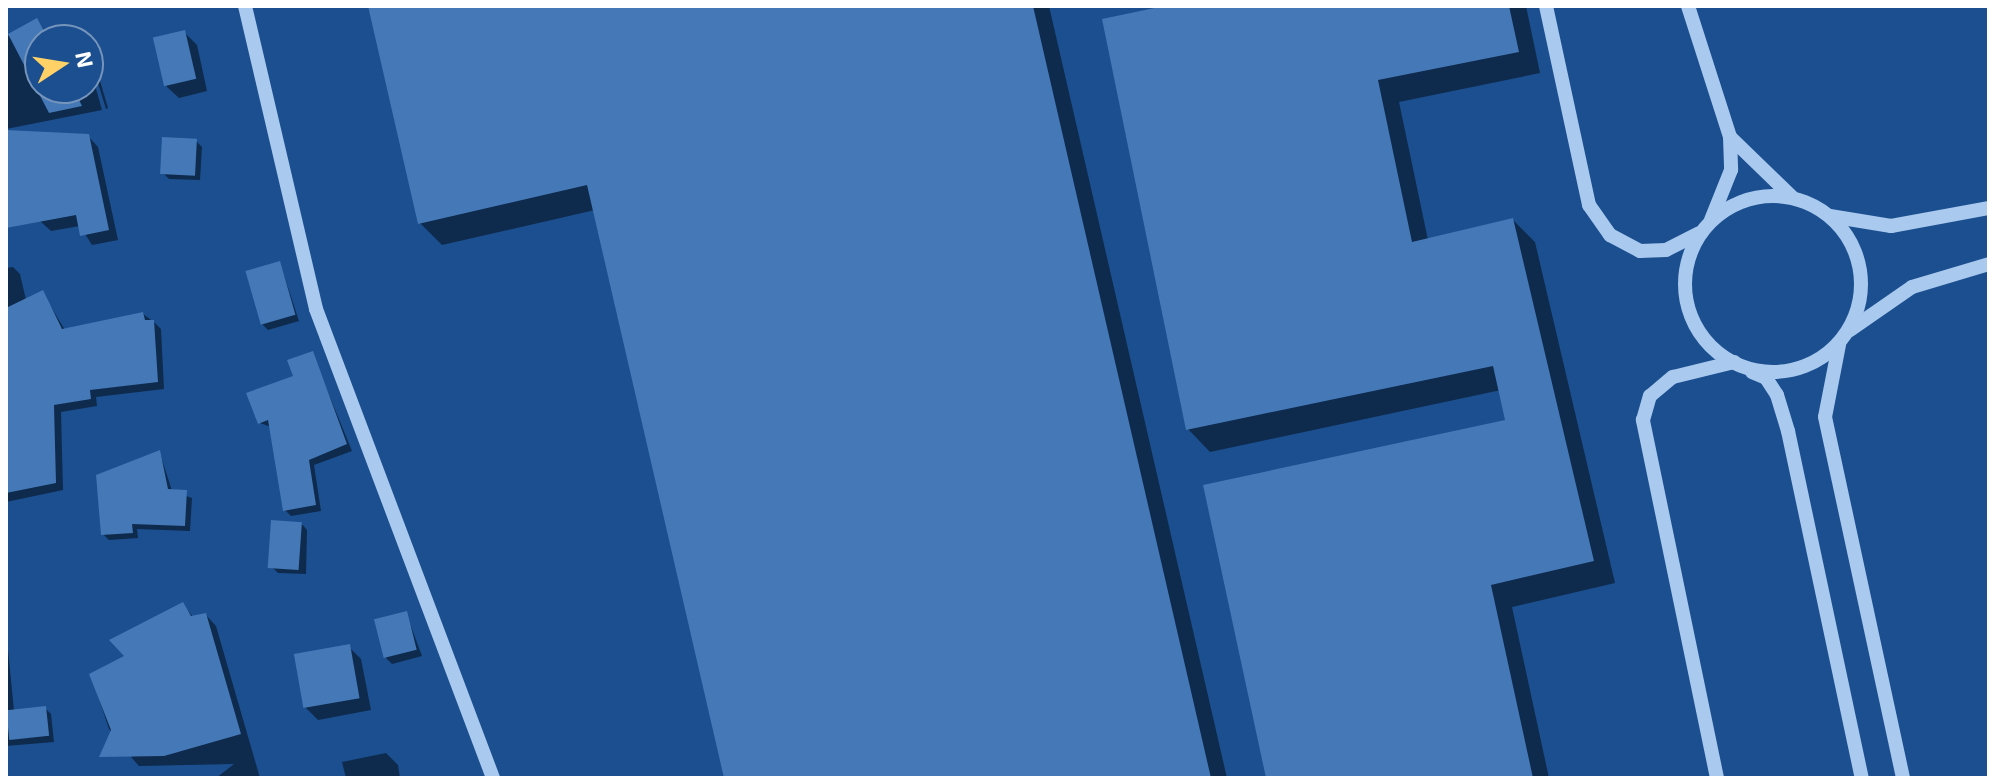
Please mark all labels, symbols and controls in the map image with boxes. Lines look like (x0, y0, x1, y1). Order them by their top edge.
north arrow (24, 24, 104, 104)
text: N (71, 49, 100, 70)

